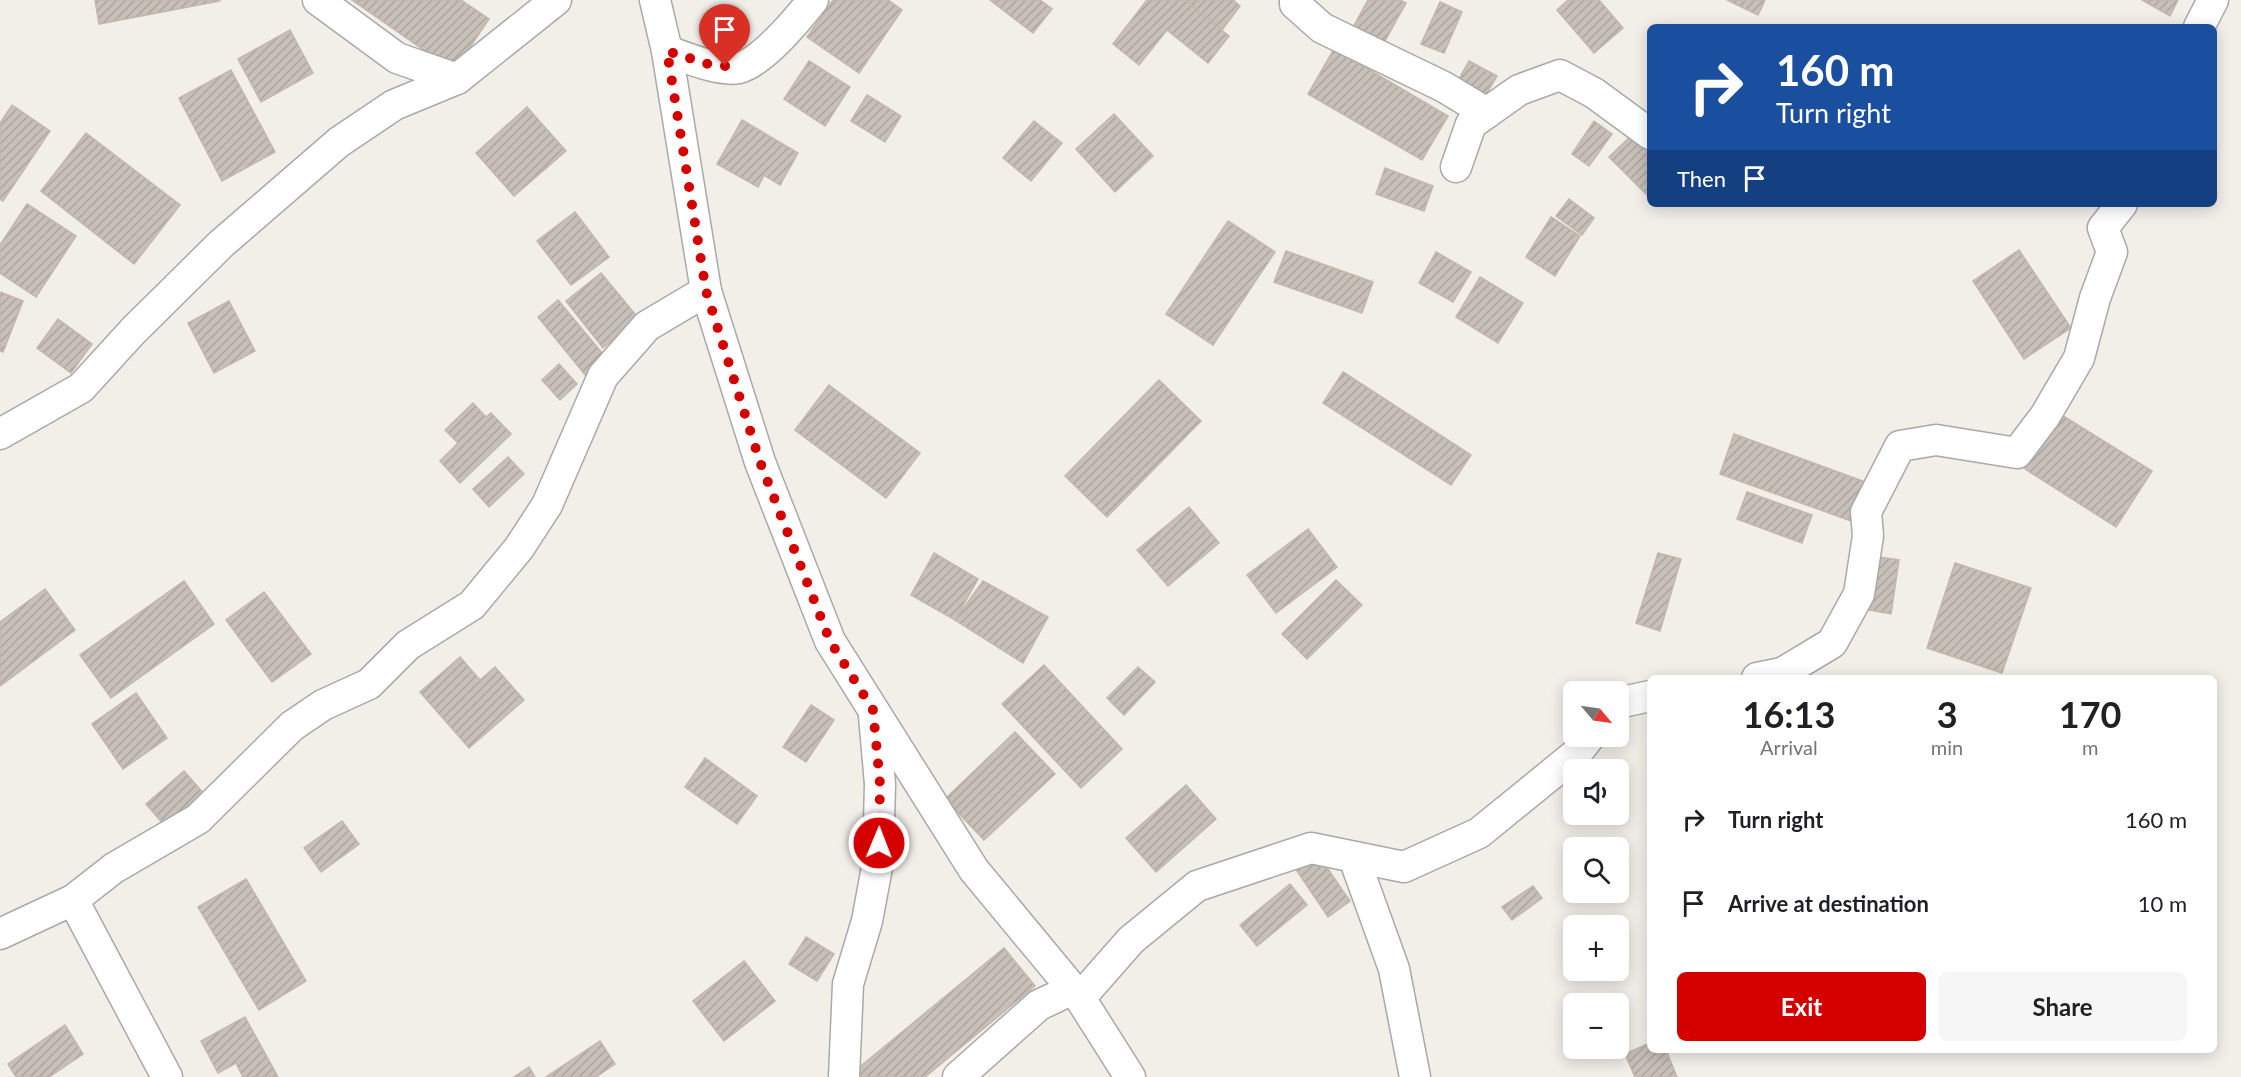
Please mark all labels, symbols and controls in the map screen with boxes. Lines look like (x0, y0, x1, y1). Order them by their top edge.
pin (699, 4, 750, 66)
icon: arrive (708, 13, 741, 46)
text: 160 m (1776, 45, 1894, 95)
icon: right (1677, 48, 1755, 126)
text: Turn right (1776, 96, 1891, 129)
icon: arrive (1738, 162, 1771, 195)
text: Then (1677, 165, 1726, 192)
north arrow (1563, 681, 1629, 747)
map controls (1563, 681, 1629, 1059)
text: 16:13 (1743, 692, 1835, 736)
text: 3 (1937, 692, 1958, 736)
text: 170 (2059, 692, 2121, 736)
text: Arrival (1760, 735, 1818, 759)
text: min (1931, 735, 1963, 759)
text: m (2082, 735, 2098, 759)
button: sound (1563, 759, 1629, 825)
icon: right (1677, 803, 1710, 836)
text: Turn right (1728, 806, 1823, 833)
text: 160 m (2125, 806, 2187, 833)
position arrow (847, 811, 911, 875)
button: search (1563, 837, 1629, 903)
icon: arrive (1677, 887, 1710, 920)
text: Arrive at destination (1728, 890, 1929, 917)
text: 10 m (2138, 890, 2187, 917)
button: + (1563, 915, 1629, 981)
button: Exit (1677, 972, 1926, 1041)
button: Share (1938, 972, 2187, 1041)
button: − (1563, 993, 1629, 1059)

